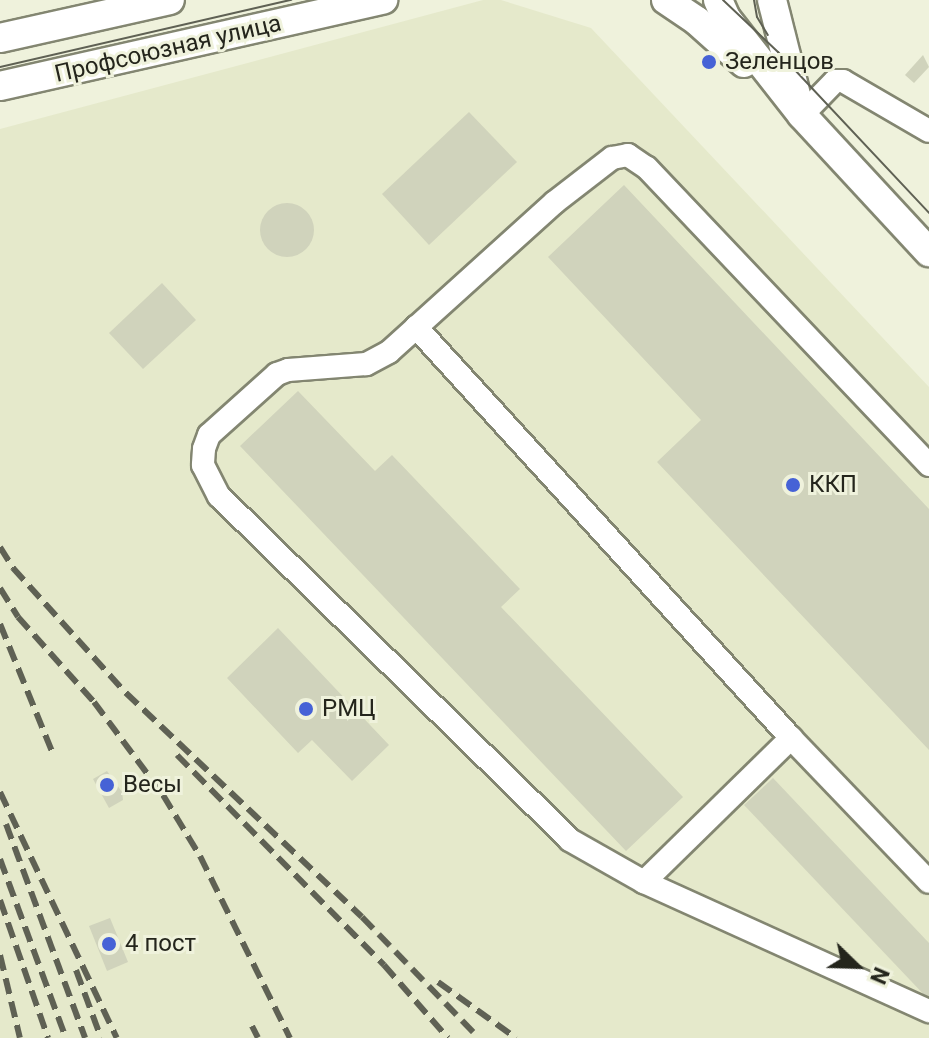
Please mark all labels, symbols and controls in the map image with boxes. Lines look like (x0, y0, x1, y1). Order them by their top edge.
street label: Профсоюзная улица (52, 9, 284, 89)
place label: Зеленцов (725, 48, 834, 76)
marker: Зеленцов (700, 53, 718, 71)
place label: ККП (809, 471, 857, 499)
marker: ККП (784, 476, 802, 494)
place label: РМЦ (322, 695, 376, 723)
marker: РМЦ (297, 700, 315, 718)
place label: Весы (123, 771, 182, 799)
marker: Весы (98, 776, 116, 794)
north arrow (817, 926, 897, 1006)
place label: 4 пост (125, 930, 196, 958)
marker: 4 пост (100, 935, 118, 953)
text: N (865, 964, 894, 988)

